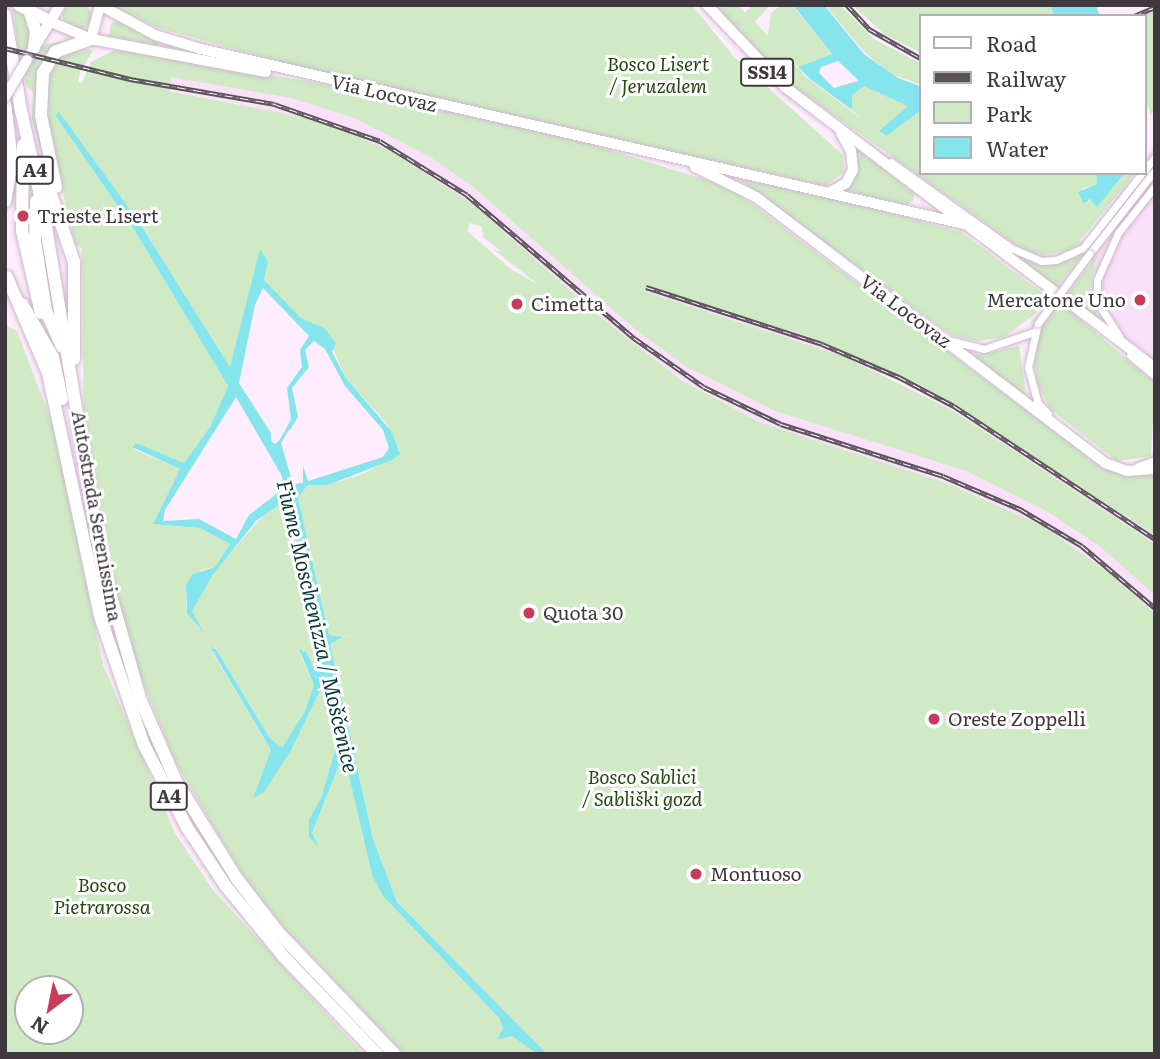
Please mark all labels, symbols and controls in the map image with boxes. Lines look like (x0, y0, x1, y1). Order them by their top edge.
legend (918, 14, 1146, 175)
text: Road (986, 27, 1037, 58)
park label: Bosco Lisert / Jeruzalem (607, 53, 709, 97)
road number: SS14 (739, 58, 795, 86)
text: Railway (986, 62, 1066, 93)
street label: Via Locovaz (329, 70, 439, 116)
text: Park (986, 97, 1032, 128)
text: Water (986, 132, 1048, 163)
road number: A4 (16, 155, 54, 184)
place label: Trieste Lisert (37, 205, 158, 227)
marker: Trieste Lisert (15, 208, 31, 224)
street label: Via Locovaz (856, 269, 956, 353)
place label: Mercatone Uno (986, 289, 1126, 311)
marker: Mercatone Uno (1132, 292, 1148, 308)
place label: Cimetta (531, 293, 604, 315)
marker: Cimetta (509, 296, 525, 312)
street label: Autostrada Serenissima (67, 409, 127, 623)
water label: Fiume Moschenizza / Moščenice (273, 477, 365, 775)
place label: Quota 30 (543, 602, 623, 624)
marker: Quota 30 (521, 605, 537, 621)
place label: Oreste Zoppelli (948, 708, 1086, 730)
marker: Oreste Zoppelli (926, 711, 942, 727)
park label: Bosco Sablici / Sabliški gozd (582, 766, 702, 810)
road number: A4 (150, 782, 188, 810)
place label: Montuoso (710, 863, 802, 885)
marker: Montuoso (688, 866, 704, 882)
park label: Bosco Pietrarossa (53, 874, 151, 918)
north arrow (14, 975, 84, 1045)
text: N (25, 1010, 53, 1042)

